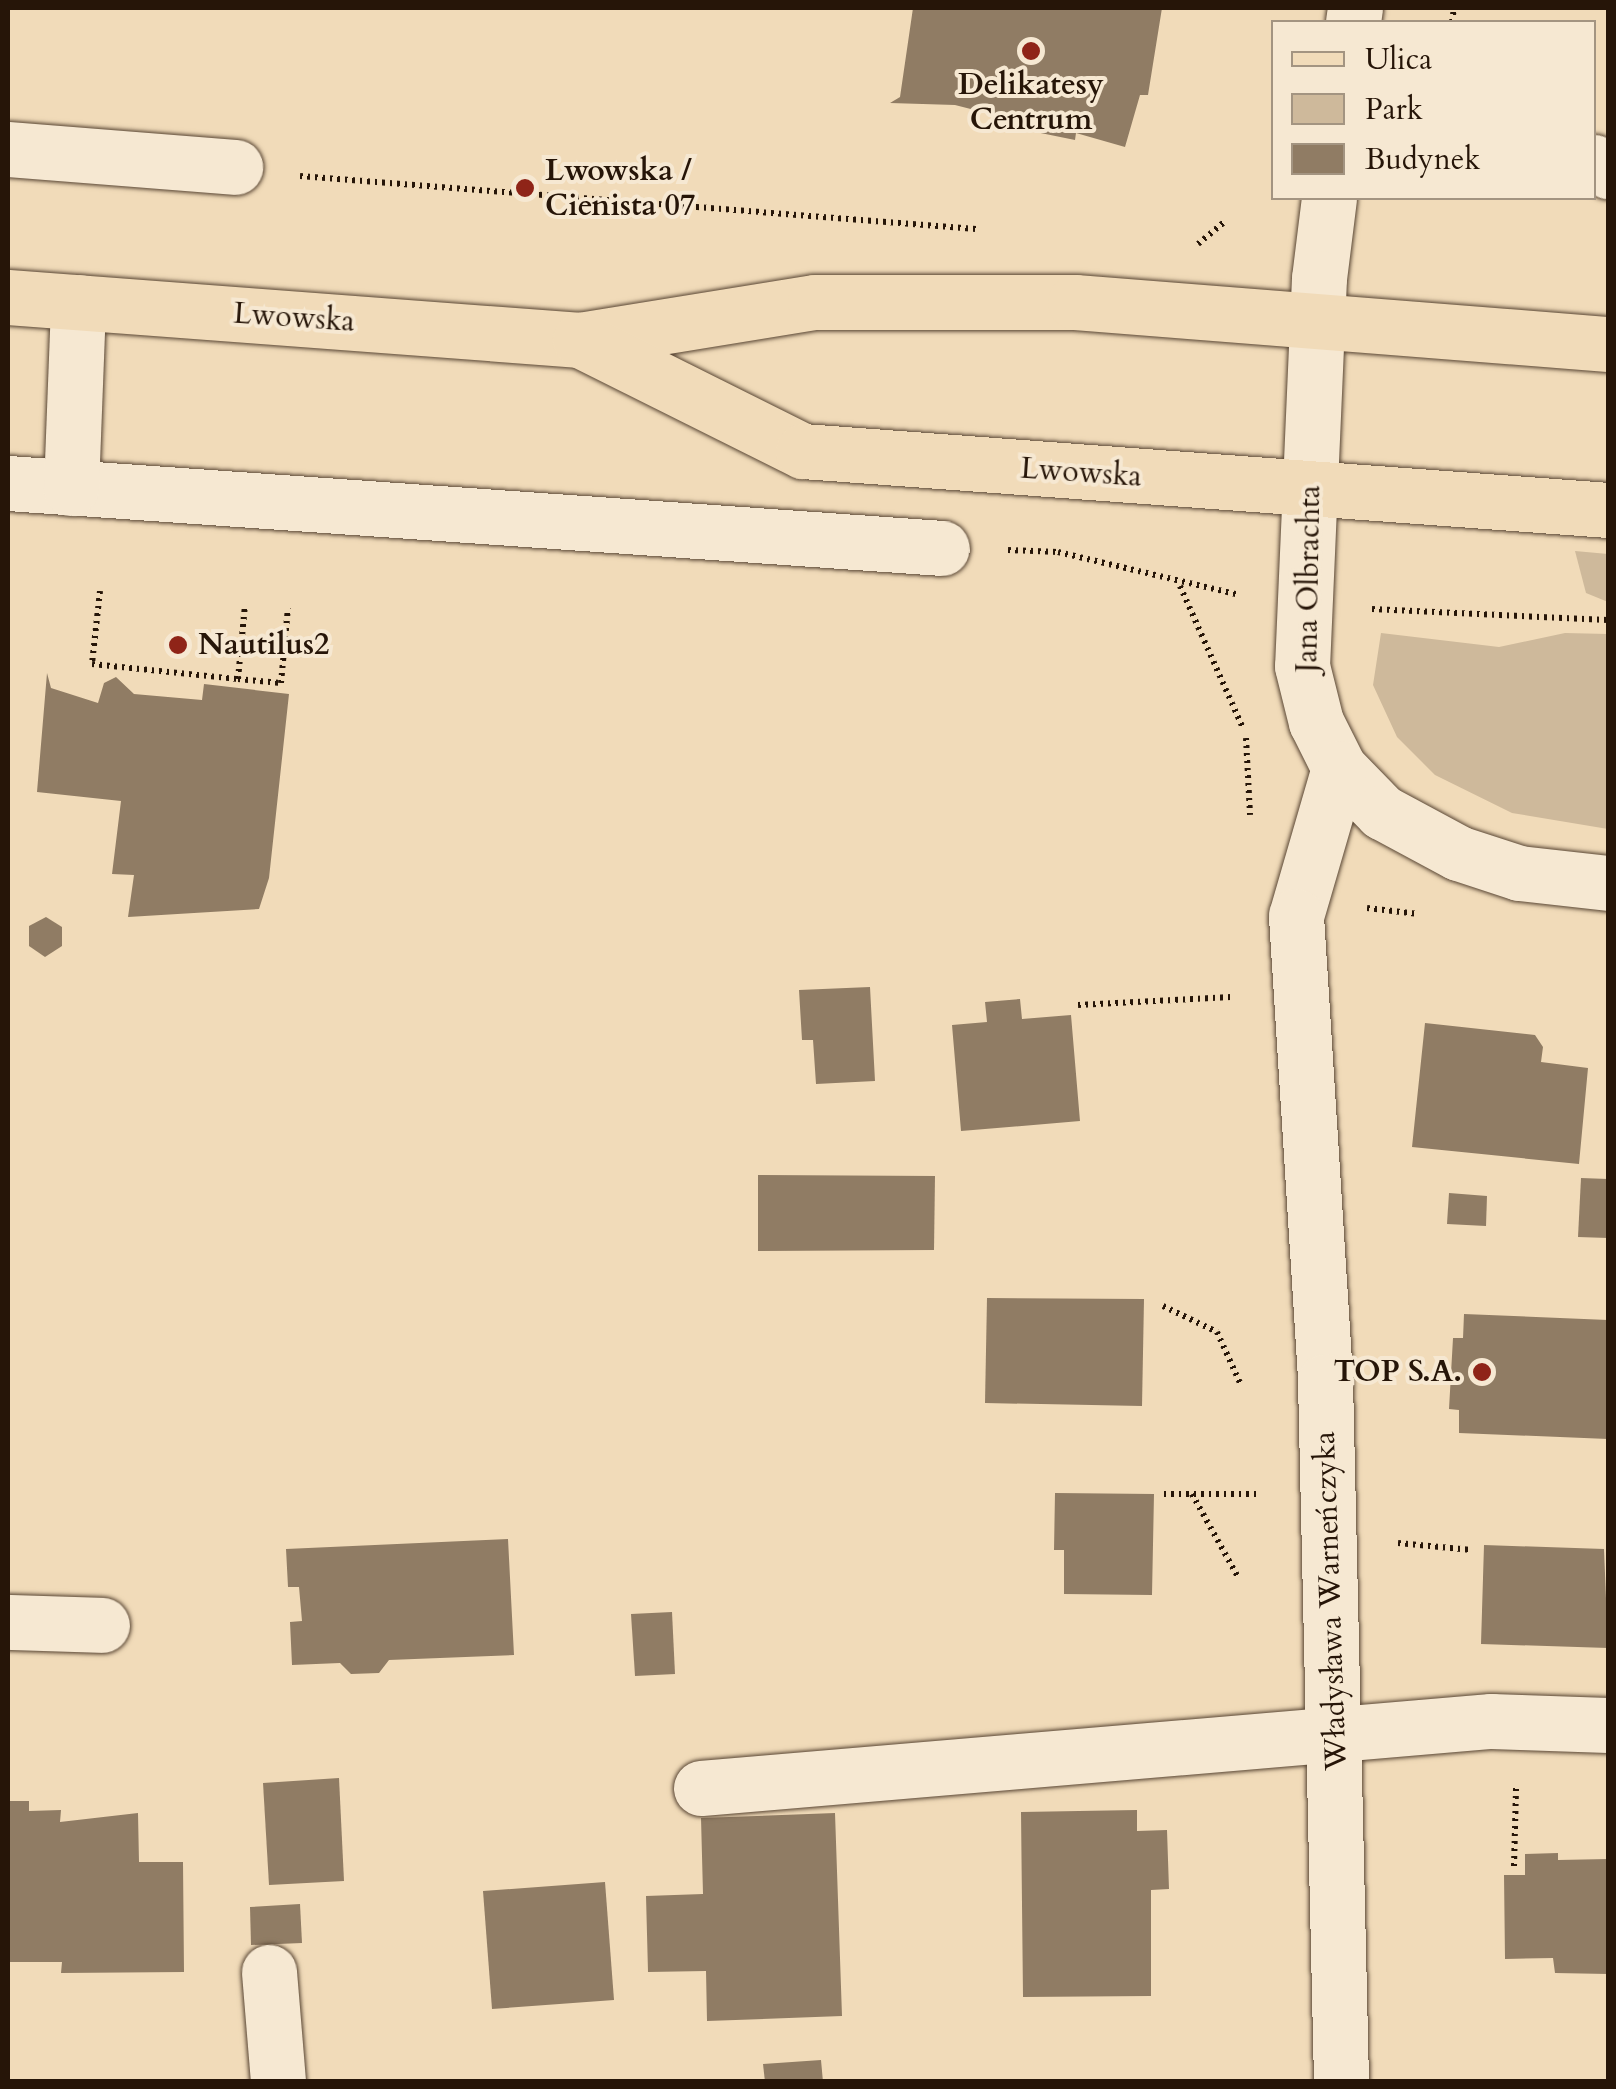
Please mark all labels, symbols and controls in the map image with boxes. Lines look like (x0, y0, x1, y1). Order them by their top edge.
legend (1271, 20, 1596, 200)
text: Ulica (1365, 39, 1432, 80)
marker: Delikatesy Centrum (1020, 40, 1042, 62)
place label: Delikatesy Centrum (958, 67, 1104, 138)
text: Park (1365, 89, 1423, 130)
text: Budynek (1365, 139, 1480, 180)
place label: Lwowska / Cienista 07 (545, 153, 695, 224)
marker: Lwowska / Cienista 07 (514, 177, 536, 199)
street label: Lwowska (232, 296, 356, 340)
street label: Lwowska (1019, 451, 1143, 495)
street label: Jana Olbrachta (1289, 485, 1329, 673)
place label: Nautilus2 (198, 627, 329, 663)
marker: Nautilus2 (167, 634, 189, 656)
place label: TOP S.A. (1334, 1354, 1462, 1390)
marker: TOP S.A. (1471, 1361, 1493, 1383)
street label: Władysława Warneńczyka (1307, 1431, 1355, 1771)

